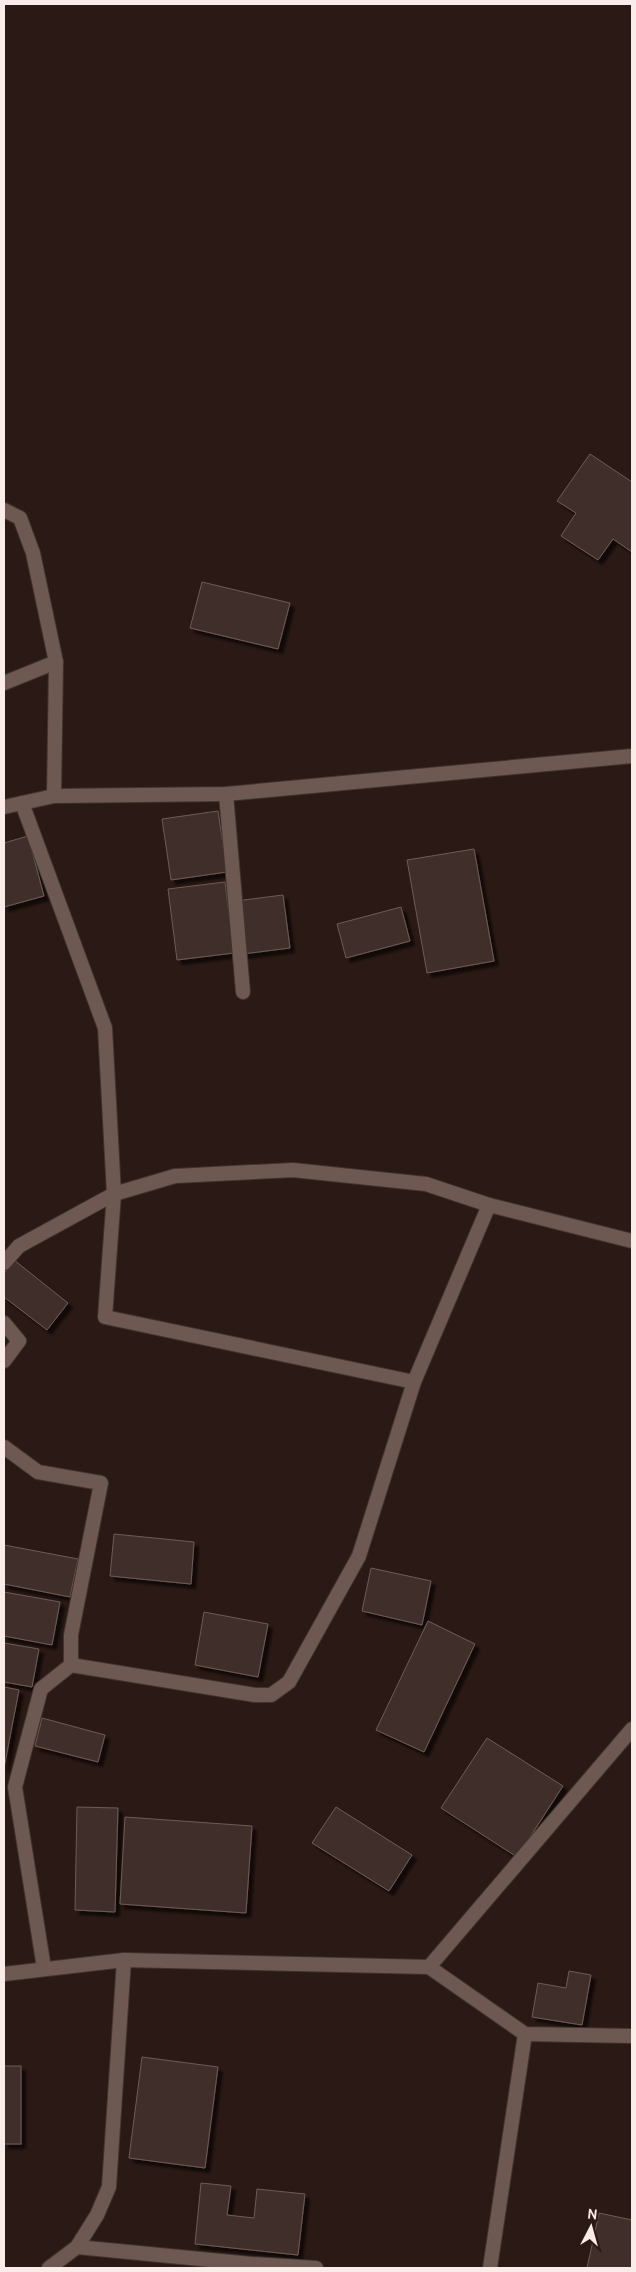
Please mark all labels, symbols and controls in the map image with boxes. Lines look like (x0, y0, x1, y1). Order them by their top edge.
north arrow (566, 2202, 616, 2252)
text: N (586, 2205, 598, 2224)

